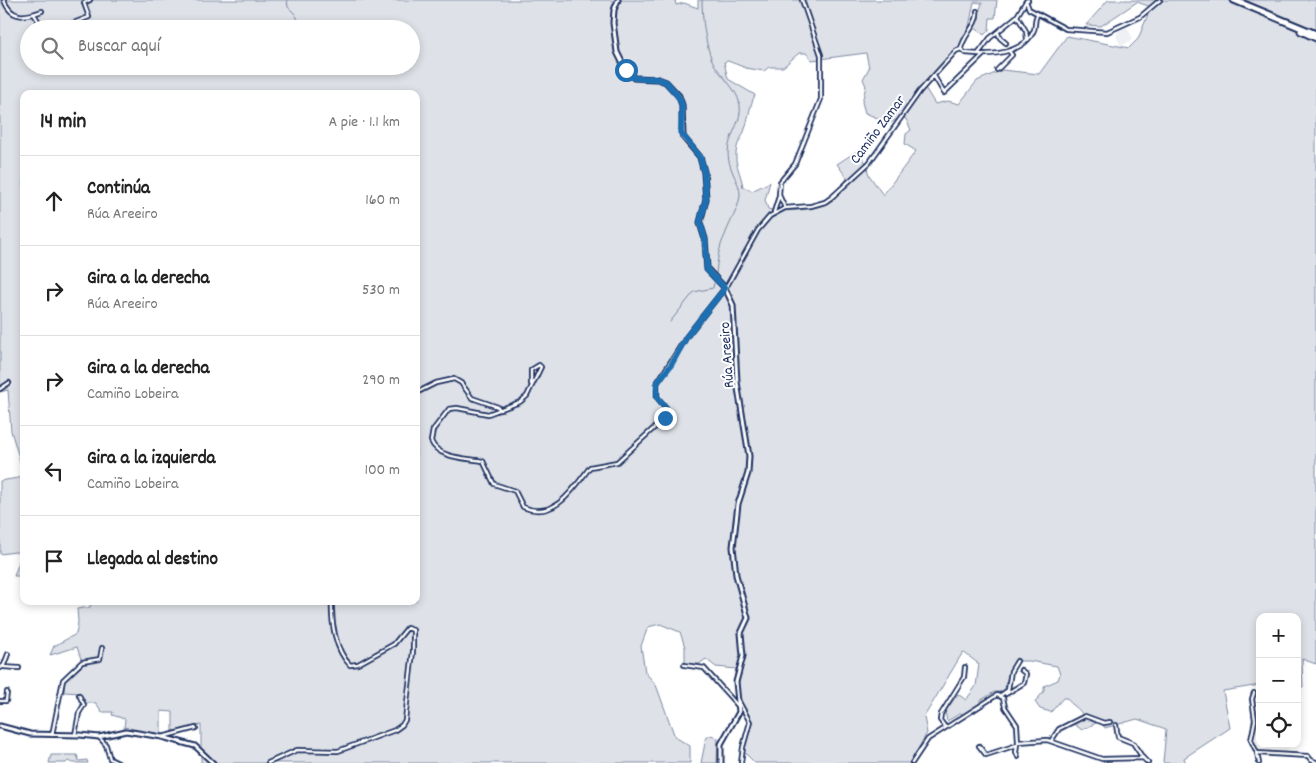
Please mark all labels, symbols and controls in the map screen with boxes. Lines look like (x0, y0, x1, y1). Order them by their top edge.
search box (20, 20, 420, 75)
icon: search (38, 34, 66, 62)
text: Buscar aquí (78, 34, 160, 61)
route start (615, 59, 638, 82)
street label: Camiño Zamar (845, 91, 912, 169)
text: 14 min (40, 108, 86, 138)
text: A pie · 1.1 km (328, 111, 400, 134)
text: Continúa (87, 176, 150, 203)
icon: ahead (40, 187, 68, 215)
text: 160 m (365, 189, 400, 212)
text: Rúa Areeiro (87, 203, 158, 226)
text: Gira a la derecha (87, 266, 209, 293)
icon: right (40, 277, 68, 305)
text: 530 m (362, 279, 400, 302)
text: Rúa Areeiro (87, 293, 158, 316)
street label: Rúa Areeiro (715, 321, 741, 389)
text: Gira a la derecha (87, 356, 209, 383)
icon: right (40, 367, 68, 395)
text: 290 m (362, 369, 400, 392)
text: Camiño Lobeira (87, 383, 179, 406)
route end (654, 407, 677, 430)
text: Gira a la izquierda (87, 446, 215, 473)
icon: left (40, 457, 68, 485)
text: 100 m (364, 459, 400, 482)
text: Camiño Lobeira (87, 473, 179, 496)
icon: arrive (40, 547, 68, 575)
text: Llegada al destino (87, 547, 218, 574)
map controls (1256, 613, 1301, 748)
button: + (1256, 613, 1301, 658)
button: − (1256, 658, 1301, 703)
button: locate (1256, 703, 1301, 748)

